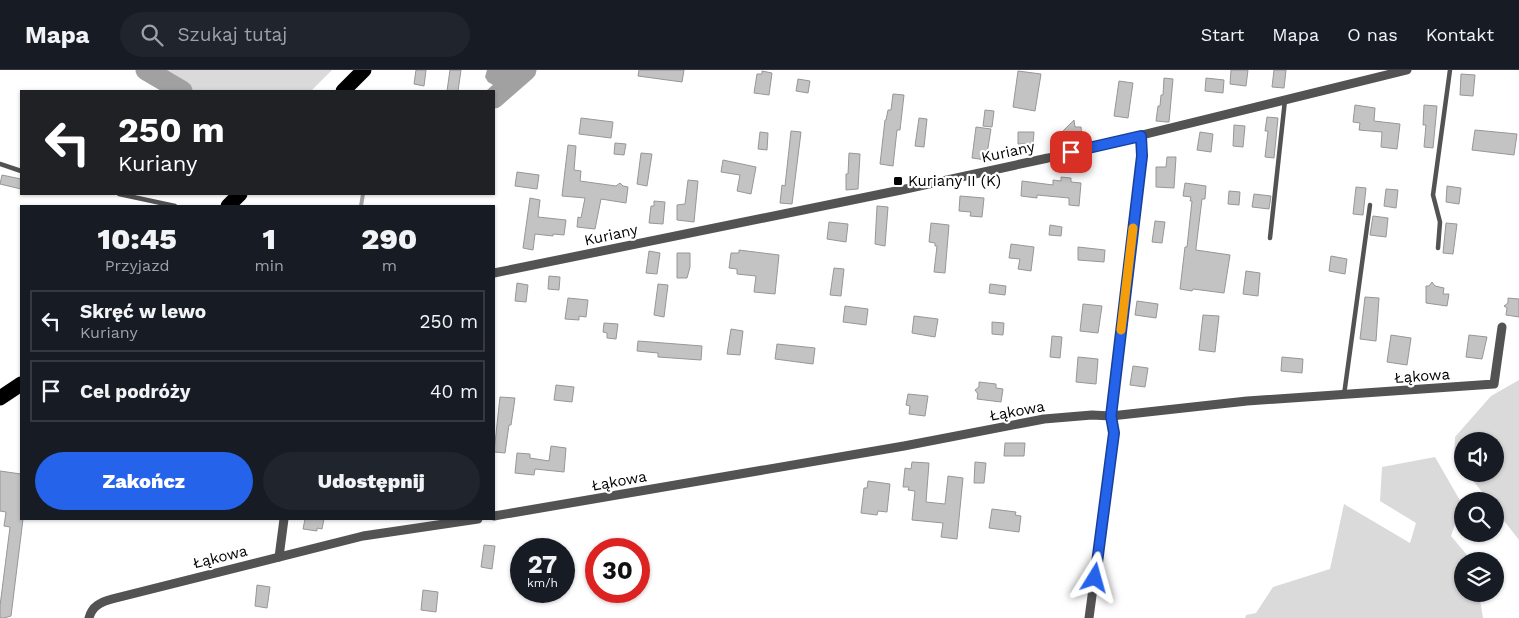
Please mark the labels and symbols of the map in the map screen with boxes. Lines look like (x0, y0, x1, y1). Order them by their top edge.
pin (1050, 131, 1092, 173)
street label: Kuriany (980, 138, 1037, 166)
place label: Kuriany II (K) (908, 172, 1001, 190)
marker: Kuriany II (K) (892, 175, 904, 187)
street label: Kuriany (583, 221, 640, 249)
street label: Łąkowa (1394, 365, 1451, 387)
street label: Łąkowa (988, 397, 1047, 425)
street label: Łąkowa (590, 467, 649, 495)
speed limit sign: 30 (585, 538, 650, 603)
street label: Łąkowa (191, 541, 250, 572)
position arrow (1068, 551, 1120, 603)

